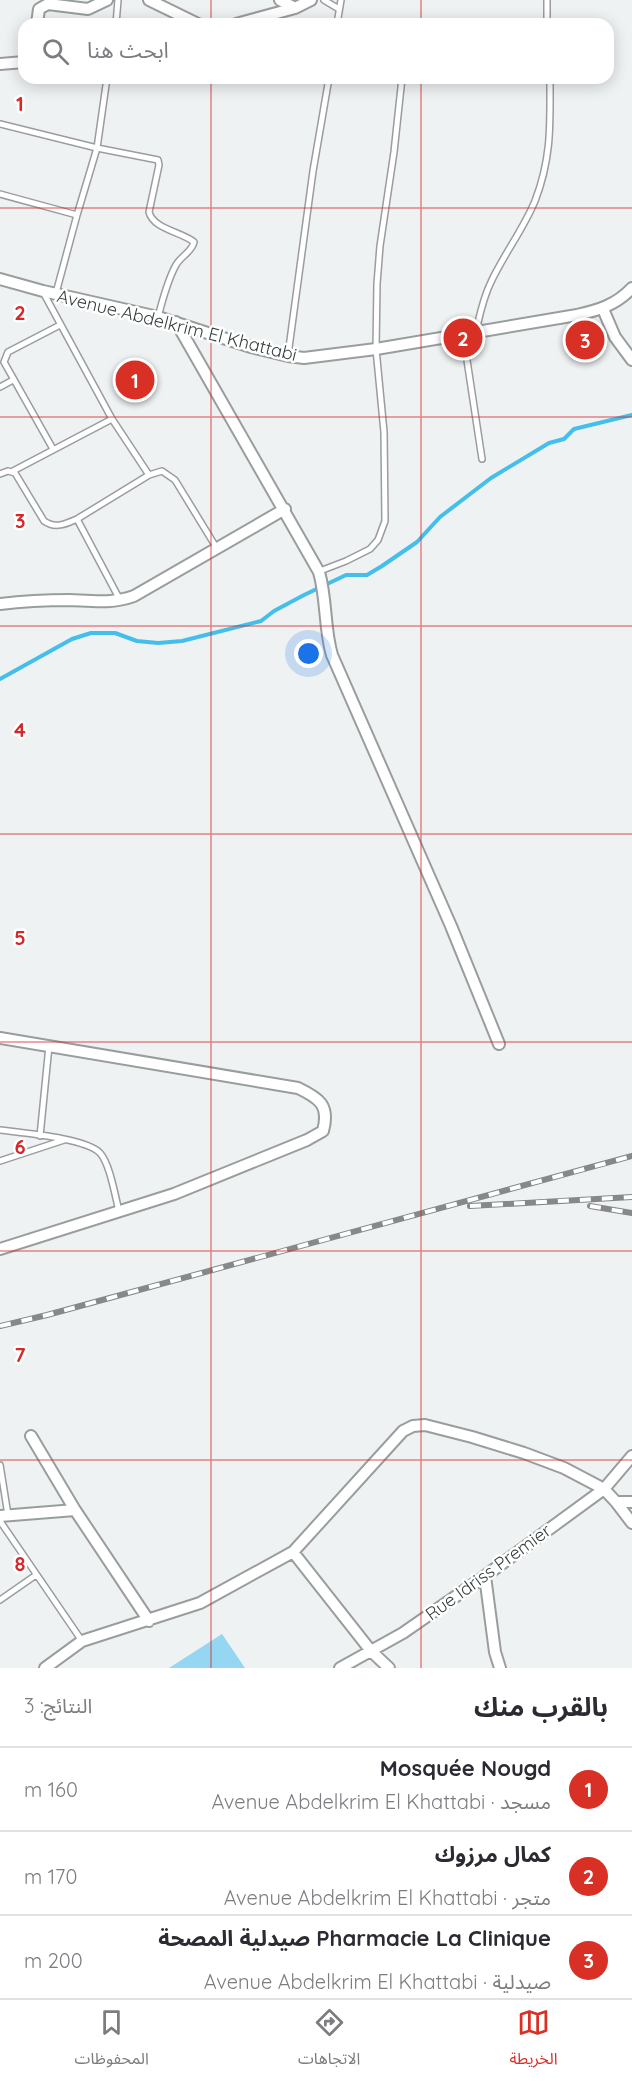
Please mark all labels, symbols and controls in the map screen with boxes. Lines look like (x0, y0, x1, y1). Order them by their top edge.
search box (18, 18, 614, 84)
icon: search (39, 35, 72, 68)
text: ابحث هنا (87, 36, 169, 64)
text: 1 (16, 91, 24, 116)
street label: Avenue Abdelkrim El Khattabi (55, 284, 299, 366)
text: 2 (14, 300, 26, 325)
pin: 2 (444, 316, 482, 360)
pin: 3 (566, 318, 604, 362)
pin: 1 (116, 358, 154, 403)
text: 3 (15, 508, 25, 533)
your location (294, 639, 323, 668)
text: 4 (14, 717, 26, 742)
text: 5 (14, 925, 26, 950)
text: 6 (14, 1134, 26, 1159)
text: 7 (15, 1342, 26, 1367)
street label: Rue Idriss Premier (421, 1519, 555, 1625)
text: 8 (15, 1551, 26, 1576)
text: بالقرب منك (474, 1690, 608, 1723)
text: النتائج: 3 (24, 1693, 92, 1718)
text: Mosquée Nougd (380, 1754, 551, 1782)
text: 160 m (24, 1777, 78, 1802)
text: 1 (585, 1777, 592, 1802)
text: مسجد · Avenue Abdelkrim El Khattabi (211, 1789, 551, 1814)
text: كمال مرزوك (435, 1840, 551, 1868)
text: 170 m (24, 1864, 77, 1889)
text: 2 (583, 1864, 594, 1889)
text: متجر · Avenue Abdelkrim El Khattabi (224, 1885, 551, 1910)
text: Pharmacie La Clinique صيدلية المصحة (158, 1924, 551, 1952)
text: 200 m (24, 1948, 83, 1973)
text: 3 (583, 1948, 594, 1973)
text: صيدلية · Avenue Abdelkrim El Khattabi (204, 1969, 551, 1994)
tab: المحفوظات (75, 2006, 149, 2076)
tab: الاتجاهات (298, 2006, 360, 2076)
tab: الخريطة (510, 2006, 557, 2076)

